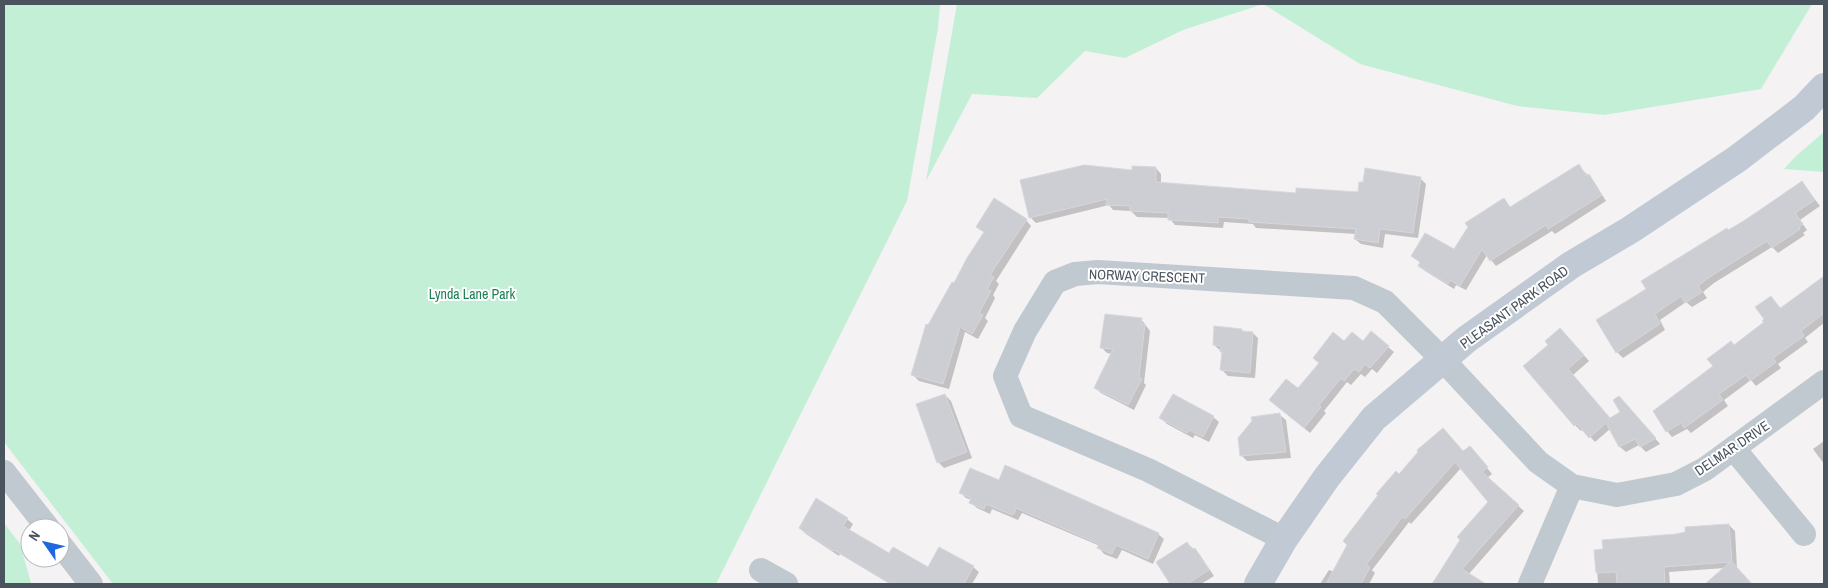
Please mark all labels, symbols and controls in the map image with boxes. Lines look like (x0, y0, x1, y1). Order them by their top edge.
street label: PLEASANT PARK ROAD (1456, 262, 1572, 352)
street label: NORWAY CRESCENT (1089, 265, 1205, 287)
park label: Lynda Lane Park (429, 285, 515, 303)
street label: DELMAR DRIVE (1691, 416, 1773, 480)
north arrow (20, 518, 70, 568)
text: N (24, 527, 44, 544)

